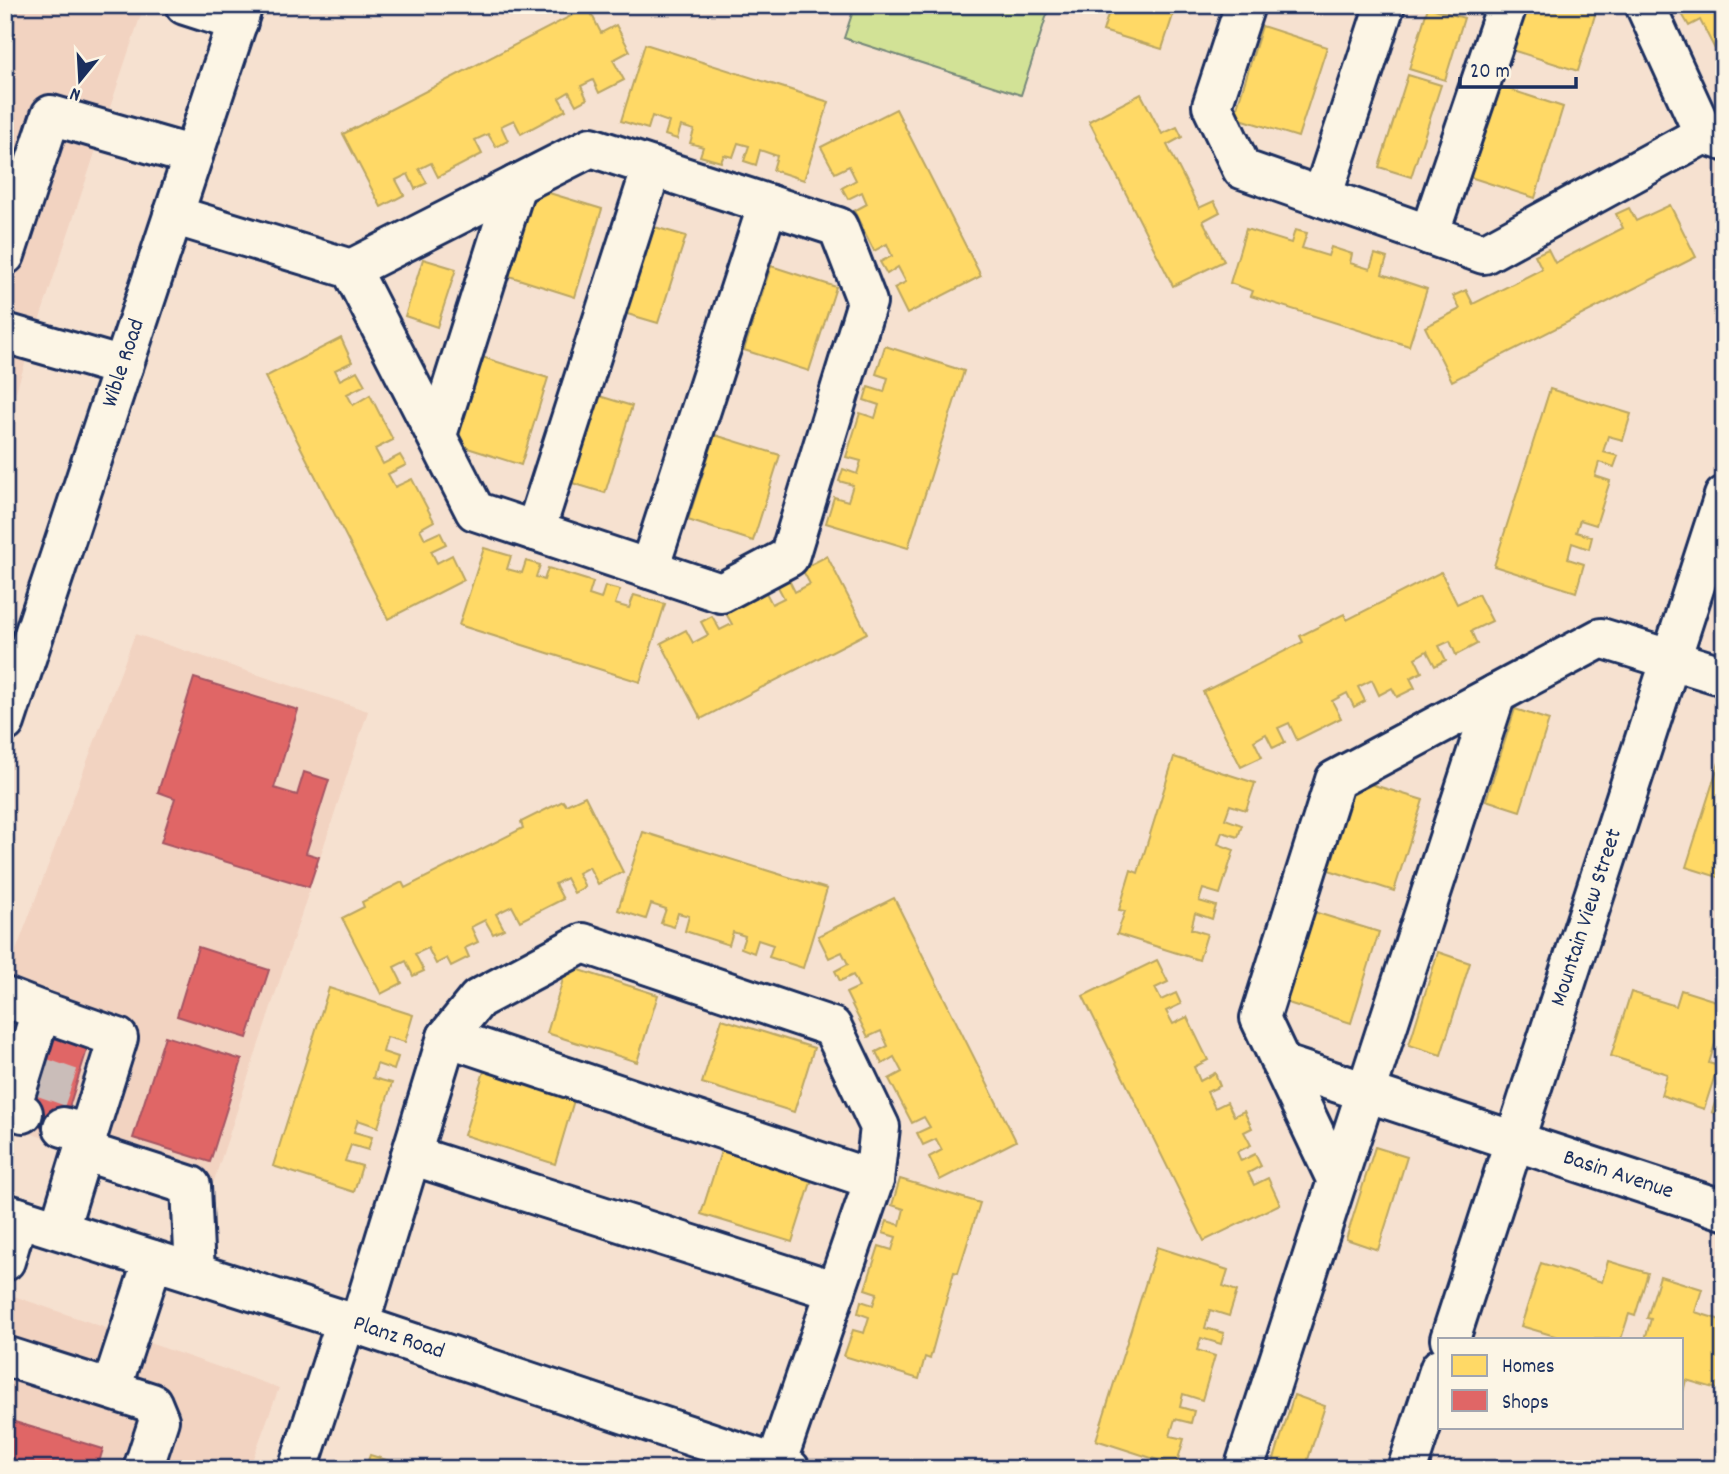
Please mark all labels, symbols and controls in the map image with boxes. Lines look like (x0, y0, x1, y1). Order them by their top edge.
north arrow (46, 46, 116, 116)
scale bar (1460, 46, 1575, 90)
text: 20 m (1470, 58, 1510, 88)
text: N (67, 79, 84, 107)
street label: Wible Road (94, 315, 154, 412)
street label: Mountain View Street (1543, 825, 1631, 1011)
street label: Basin Avenue (1559, 1142, 1678, 1209)
street label: Planz Road (349, 1308, 449, 1369)
legend (1438, 1338, 1684, 1428)
text: Homes (1502, 1353, 1555, 1383)
text: Shops (1502, 1389, 1549, 1419)

